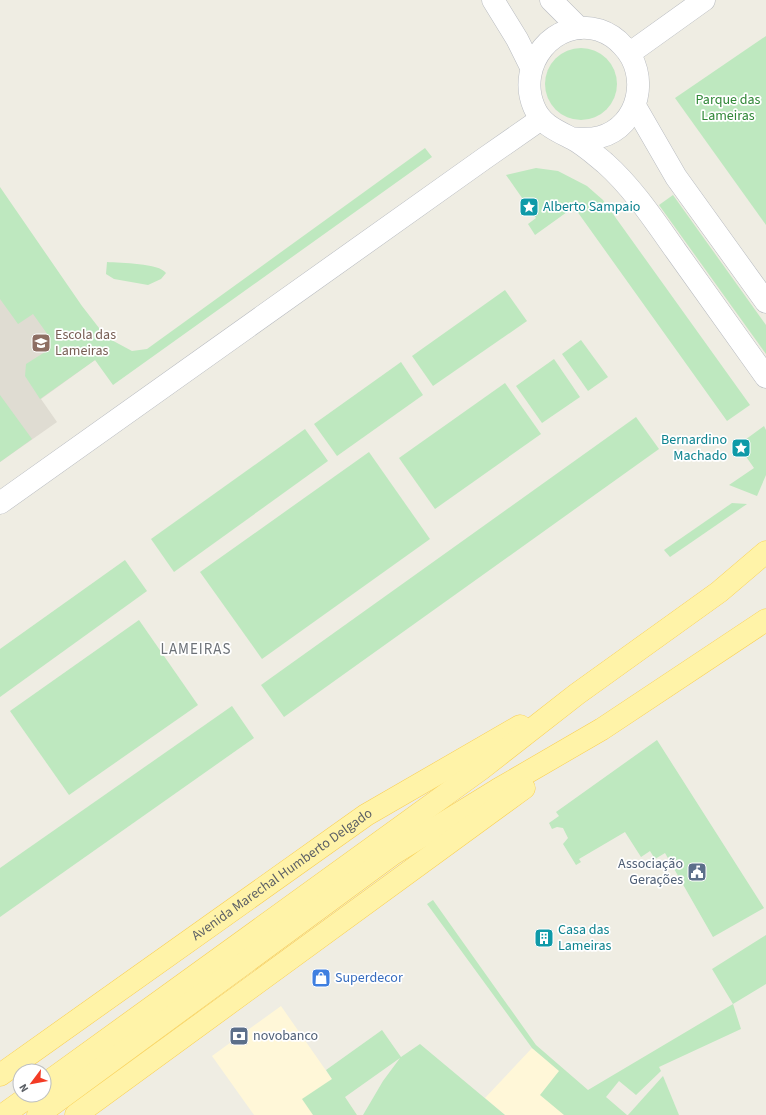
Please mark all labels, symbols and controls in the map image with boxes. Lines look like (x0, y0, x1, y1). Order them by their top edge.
park label: Parque das Lameiras (696, 90, 761, 126)
place icon: Alberto Sampaio (518, 196, 540, 218)
place label: Alberto Sampaio (543, 197, 640, 217)
place label: Escola das Lameiras (55, 325, 116, 361)
school or university icon: Escola das Lameiras (30, 332, 52, 354)
place label: Bernardino Machado (661, 430, 727, 466)
place icon: Bernardino Machado (730, 437, 752, 459)
district label: LAMEIRAS (161, 639, 231, 660)
street label: Avenida Marechal Humberto Delgado (188, 803, 376, 946)
place label: Associação Gerações (618, 854, 683, 890)
public building icon: Associação Gerações (686, 861, 708, 883)
place label: Casa das Lameiras (558, 920, 611, 956)
building icon: Casa das Lameiras (533, 927, 555, 949)
shop icon: Superdecor (310, 967, 332, 989)
place label: Superdecor (335, 968, 403, 988)
bank icon: novobanco (228, 1025, 250, 1047)
place label: novobanco (253, 1026, 318, 1046)
north arrow (12, 1063, 52, 1103)
text: N (16, 1081, 32, 1095)

